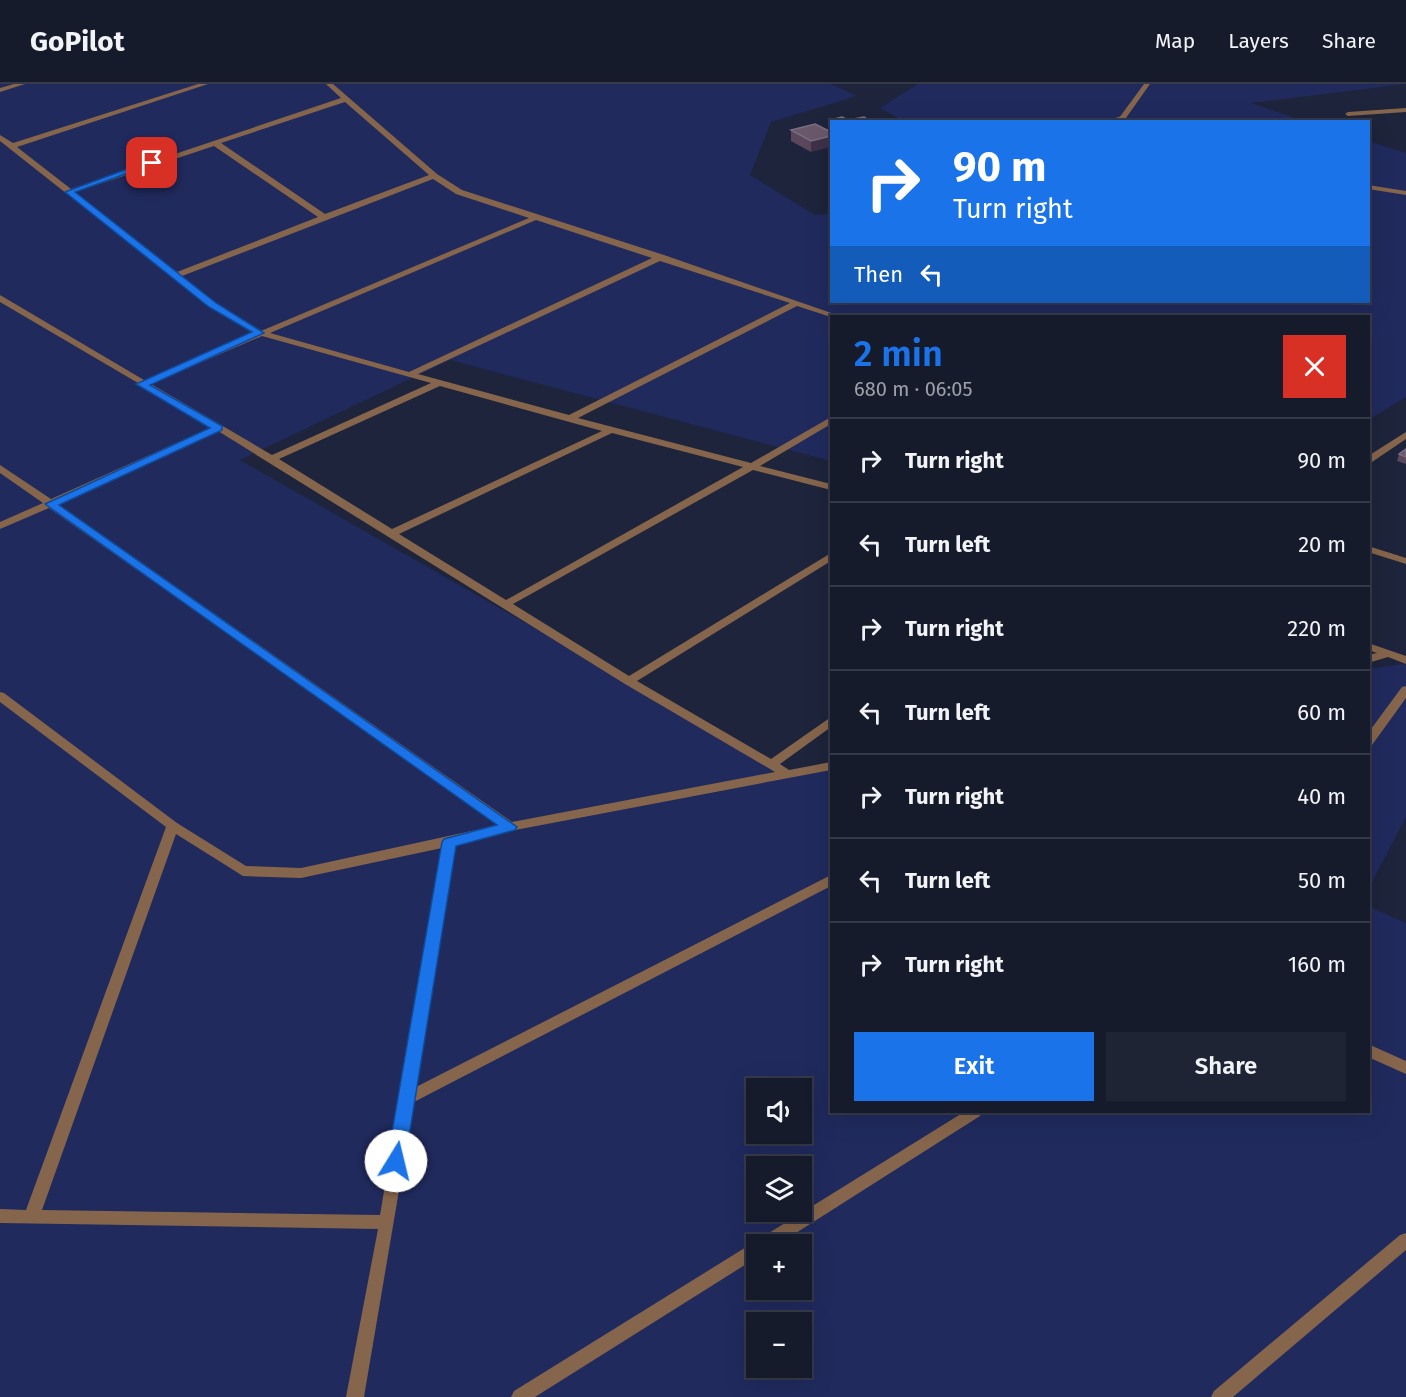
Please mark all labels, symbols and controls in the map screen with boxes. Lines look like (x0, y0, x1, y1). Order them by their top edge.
text: GoPilot (30, 25, 124, 58)
text: Map (1155, 28, 1195, 54)
text: Layers (1228, 28, 1289, 54)
text: Share (1322, 28, 1376, 54)
pin (126, 137, 177, 188)
text: 90 m (953, 142, 1047, 192)
icon: right (854, 144, 932, 222)
icon: arrive (135, 146, 168, 179)
text: Turn right (953, 193, 1073, 225)
icon: left (915, 258, 948, 291)
text: Then (854, 261, 903, 288)
text: 2 min (854, 332, 943, 376)
button: close (1283, 335, 1346, 398)
text: 680 m · 06:05 (854, 377, 972, 401)
icon: right (854, 444, 887, 477)
text: Turn right (905, 447, 1004, 474)
text: 90 m (1297, 447, 1346, 474)
icon: left (854, 528, 887, 561)
text: Turn left (905, 531, 990, 558)
text: 20 m (1298, 531, 1346, 558)
icon: right (854, 612, 887, 645)
text: Turn right (905, 615, 1004, 642)
text: 220 m (1287, 615, 1346, 642)
icon: left (854, 696, 887, 729)
text: Turn left (905, 699, 990, 726)
text: 60 m (1297, 699, 1346, 726)
icon: right (854, 780, 887, 813)
text: Turn right (905, 783, 1004, 810)
text: 40 m (1297, 783, 1346, 810)
icon: left (854, 864, 887, 897)
text: Turn left (905, 867, 990, 894)
text: 50 m (1298, 867, 1346, 894)
icon: right (854, 948, 887, 981)
text: Turn right (905, 951, 1004, 978)
text: 160 m (1288, 951, 1346, 978)
button: Exit (854, 1032, 1094, 1101)
button: Share (1106, 1032, 1346, 1101)
map controls (746, 1078, 812, 1378)
button: sound (746, 1078, 812, 1144)
position arrow (364, 1129, 428, 1193)
button: layers (746, 1156, 812, 1222)
button: + (746, 1234, 812, 1300)
button: − (746, 1312, 812, 1378)

